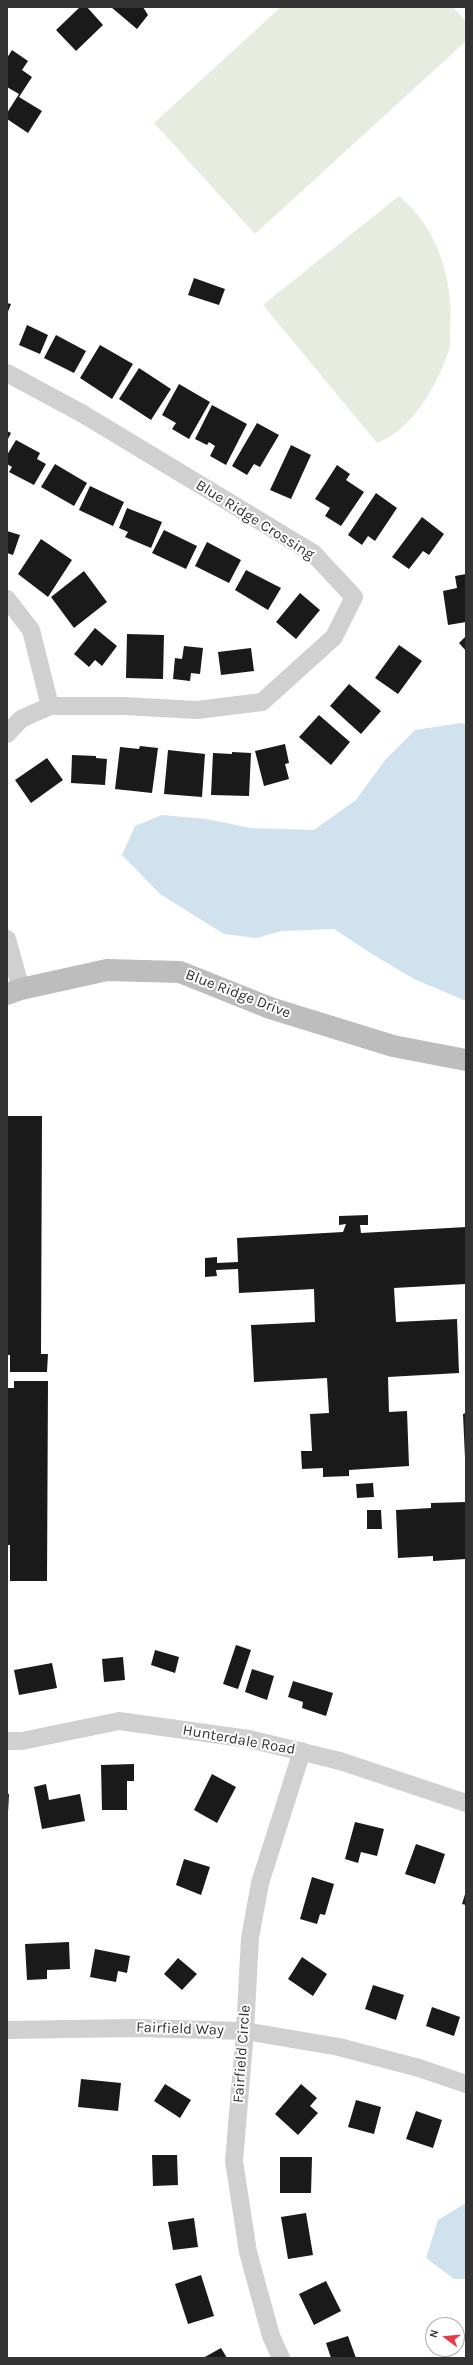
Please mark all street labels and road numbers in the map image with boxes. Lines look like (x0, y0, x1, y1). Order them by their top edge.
street label: Blue Ridge Crossing (192, 476, 318, 564)
street label: Blue Ridge Drive (183, 966, 293, 1022)
street label: Hunterdale Road (181, 1721, 297, 1759)
street label: Fairfield Circle (230, 2004, 254, 2104)
street label: Fairfield Way (136, 2018, 224, 2040)

